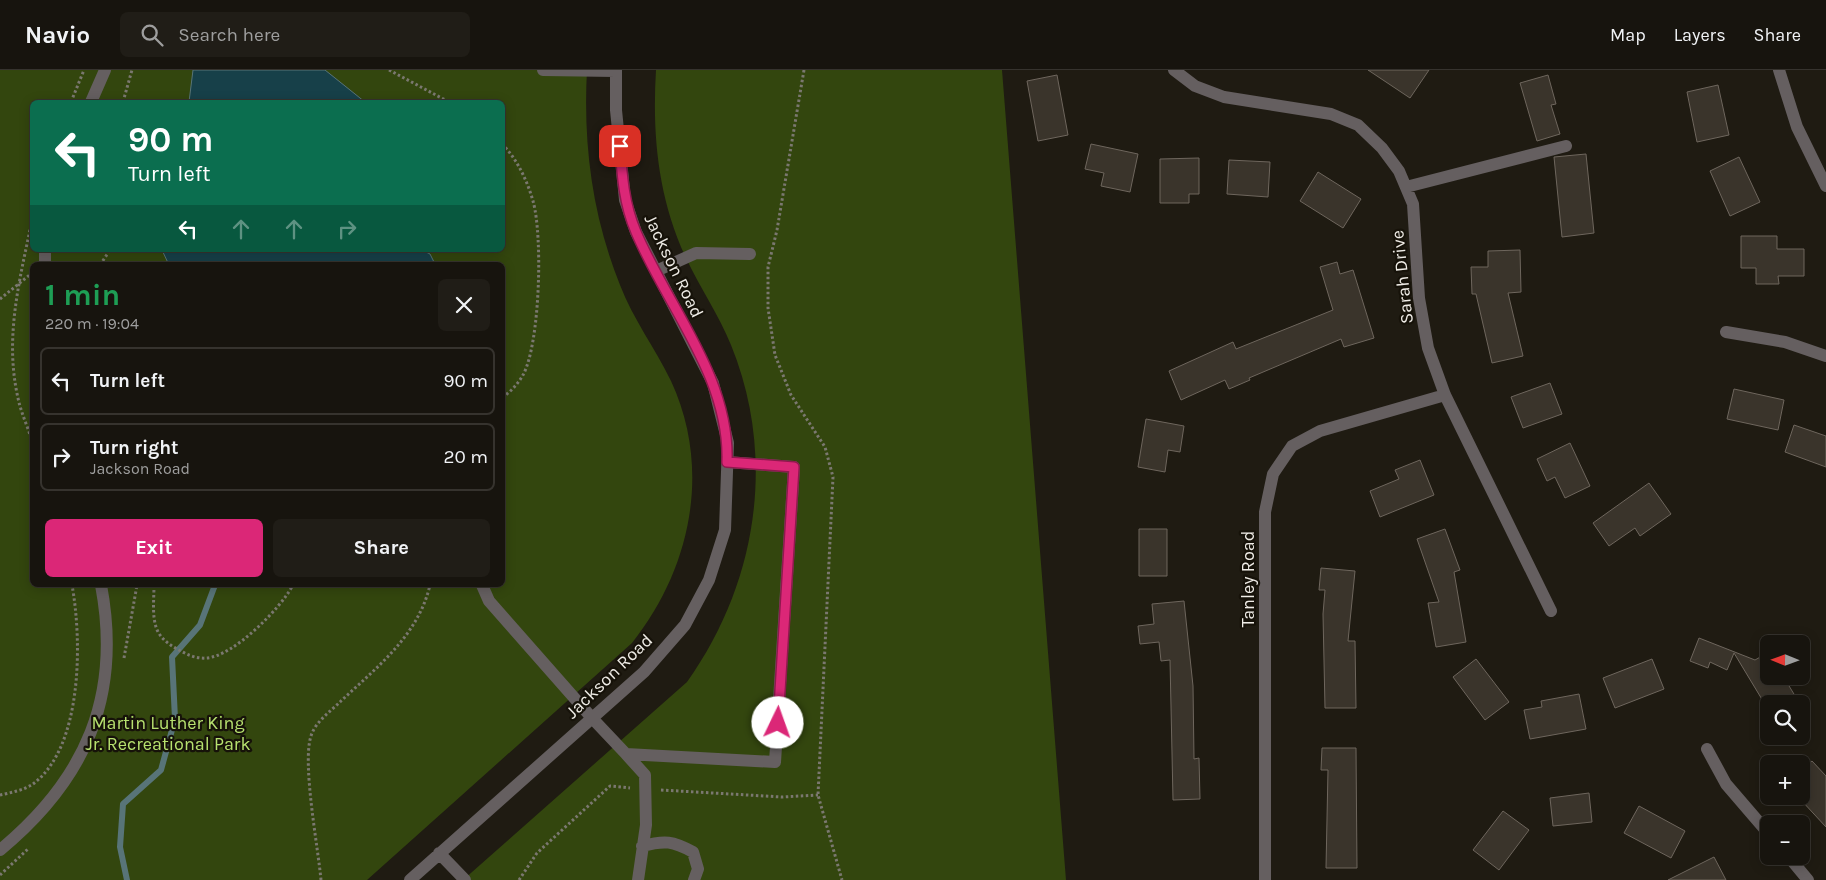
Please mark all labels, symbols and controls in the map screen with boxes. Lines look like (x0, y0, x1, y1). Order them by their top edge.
search box (120, 12, 470, 57)
text: Navio (25, 21, 90, 49)
icon: search (138, 21, 166, 49)
text: Search here (178, 24, 280, 46)
text: Map (1610, 24, 1646, 46)
text: Layers (1674, 24, 1726, 46)
text: Share (1754, 24, 1801, 46)
text: 90 m (128, 119, 214, 160)
icon: left (45, 120, 110, 185)
pin (599, 125, 641, 167)
icon: arrive (606, 132, 634, 160)
text: Turn left (128, 161, 211, 187)
street label: Jackson Road (639, 211, 709, 321)
icon: left (174, 215, 202, 243)
icon: ahead (227, 215, 255, 243)
icon: ahead (280, 215, 308, 243)
icon: right (333, 215, 361, 243)
street label: Sarah Drive (1386, 229, 1418, 325)
text: 1 min (45, 277, 120, 313)
button: close (438, 279, 490, 331)
text: 220 m · 19:04 (45, 314, 139, 333)
icon: left (47, 367, 75, 395)
text: Turn left (90, 370, 165, 392)
text: 90 m (443, 370, 488, 392)
text: Turn right (90, 437, 179, 459)
icon: right (47, 443, 75, 471)
text: 20 m (443, 446, 488, 468)
text: Jackson Road (90, 459, 190, 478)
button: Exit (45, 519, 263, 577)
button: Share (273, 519, 490, 577)
street label: Tanley Road (1237, 531, 1259, 627)
street label: Jackson Road (561, 629, 657, 723)
north arrow (1760, 635, 1810, 685)
map controls (1760, 635, 1810, 865)
button: search (1760, 695, 1810, 745)
position arrow (751, 696, 803, 748)
park label: Martin Luther King Jr. Recreational Park (85, 712, 251, 755)
button: + (1760, 755, 1810, 805)
button: − (1760, 815, 1810, 865)

